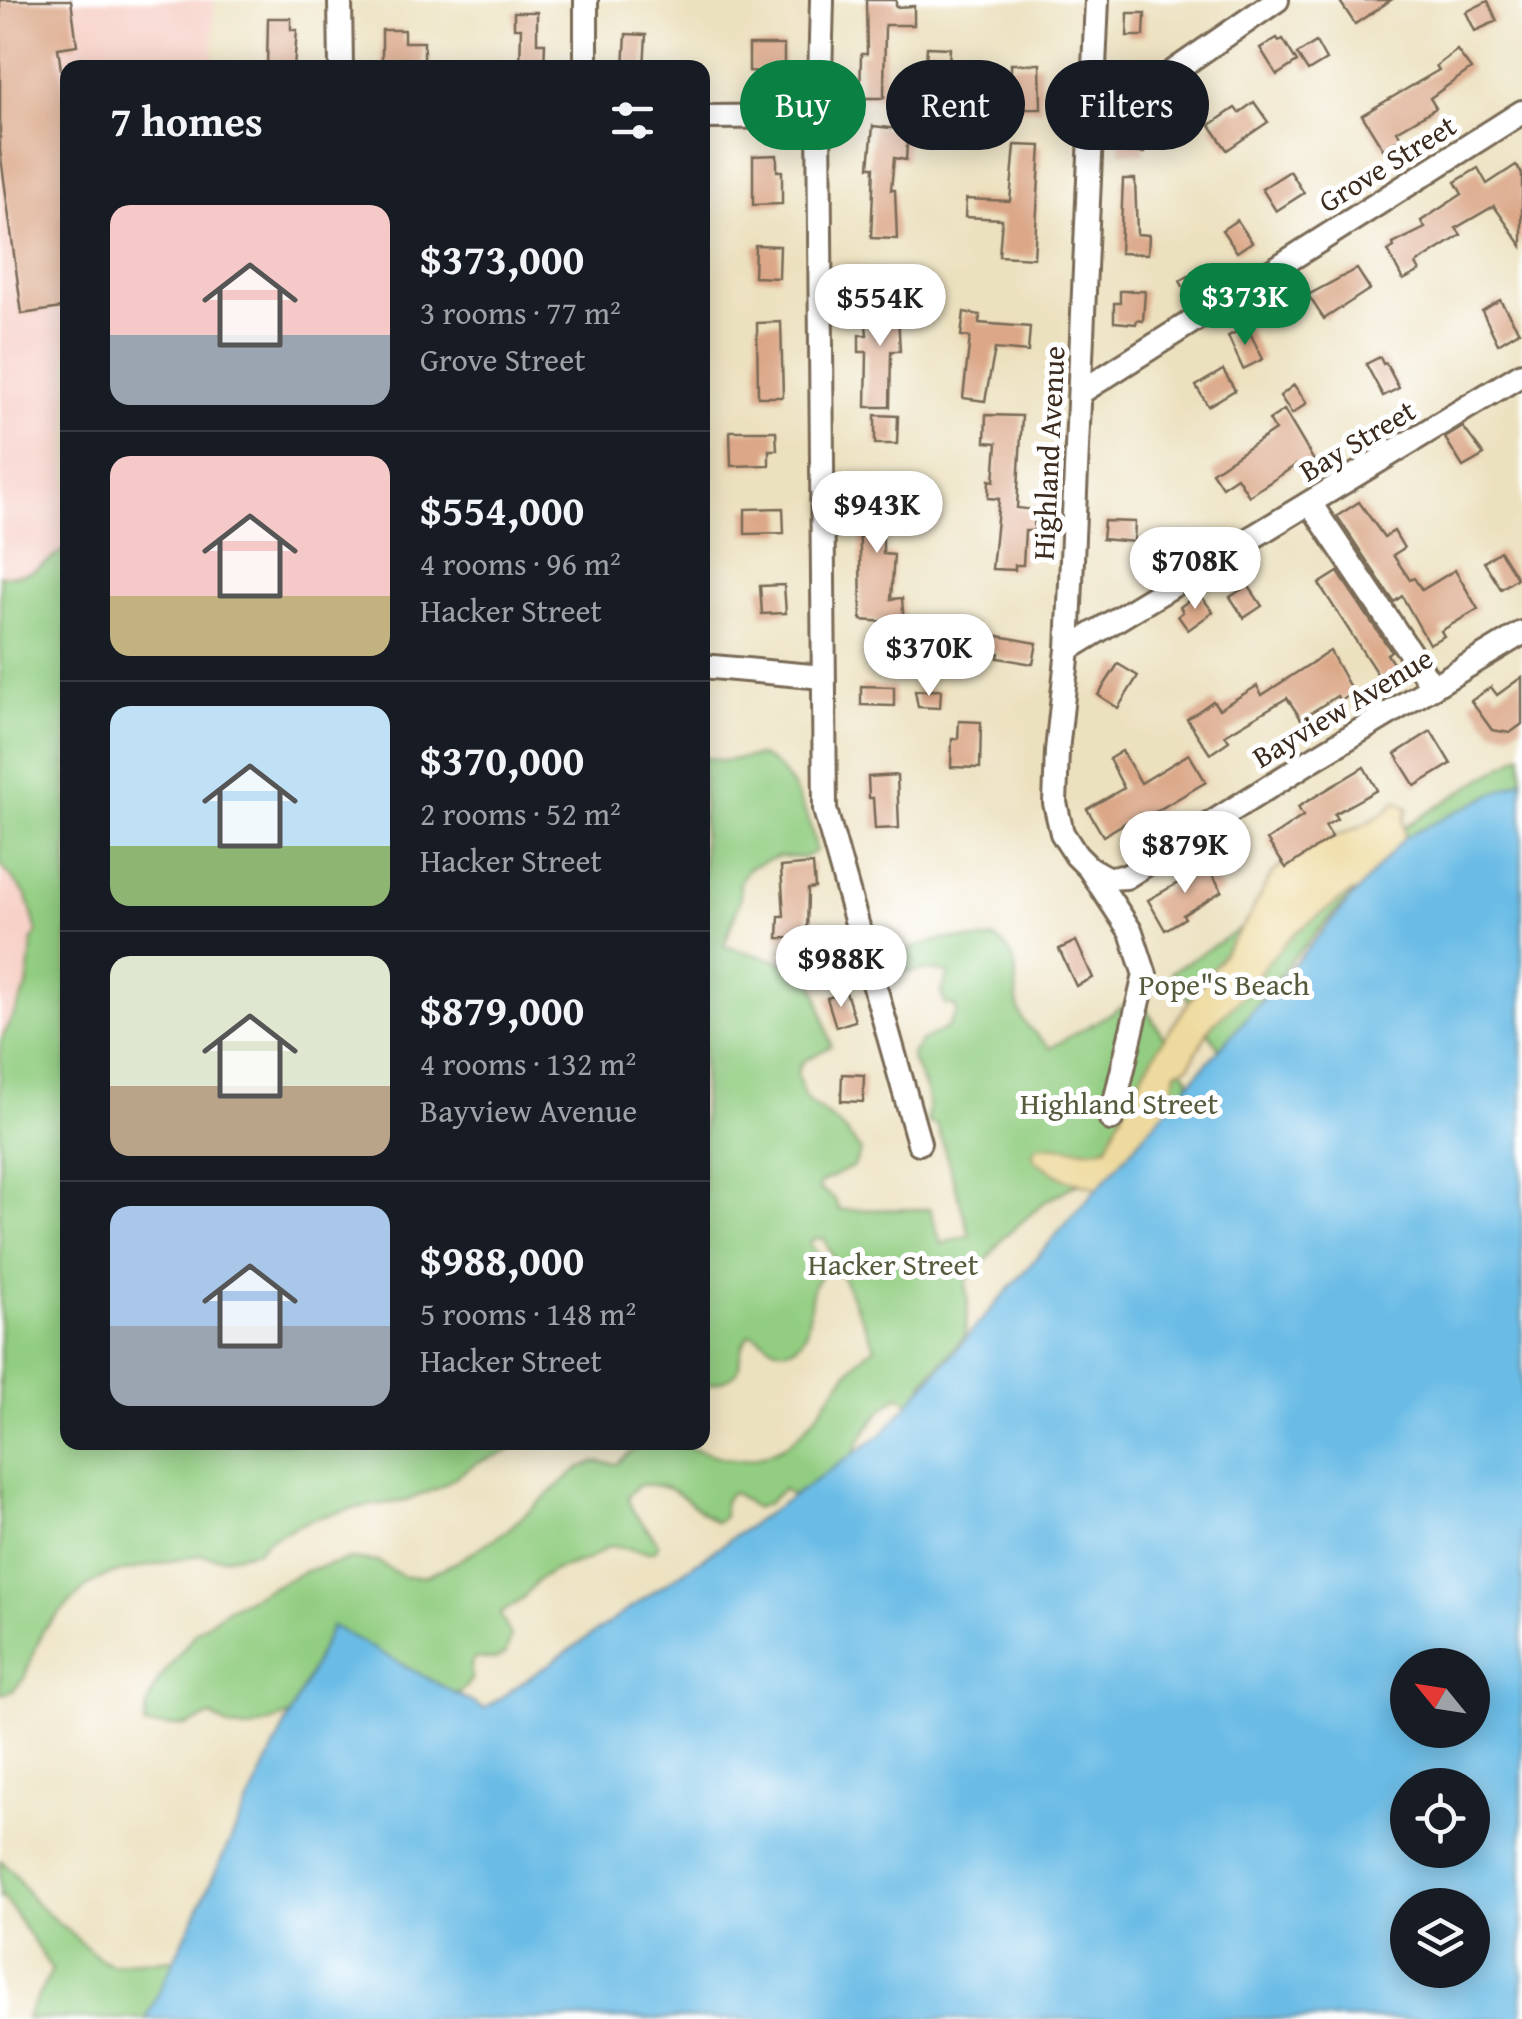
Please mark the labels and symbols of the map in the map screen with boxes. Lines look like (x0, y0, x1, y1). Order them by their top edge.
street label: Grove Street (1310, 103, 1465, 223)
pin: $373K (1175, 263, 1315, 348)
pin: $554K (810, 264, 950, 349)
street label: Highland Avenue (1020, 345, 1076, 561)
street label: Bay Street (1291, 388, 1424, 492)
pin: $943K (807, 471, 947, 556)
pin: $708K (1125, 527, 1265, 612)
pin: $370K (859, 614, 999, 699)
street label: Bayview Avenue (1243, 636, 1441, 778)
pin: $879K (1115, 811, 1255, 896)
pin: $988K (771, 925, 911, 1010)
park label: Pope"S Beach (1138, 962, 1310, 1006)
park label: Highland Street (1020, 1081, 1218, 1125)
park label: Hacker Street (808, 1242, 979, 1286)
north arrow (1390, 1648, 1490, 1748)

